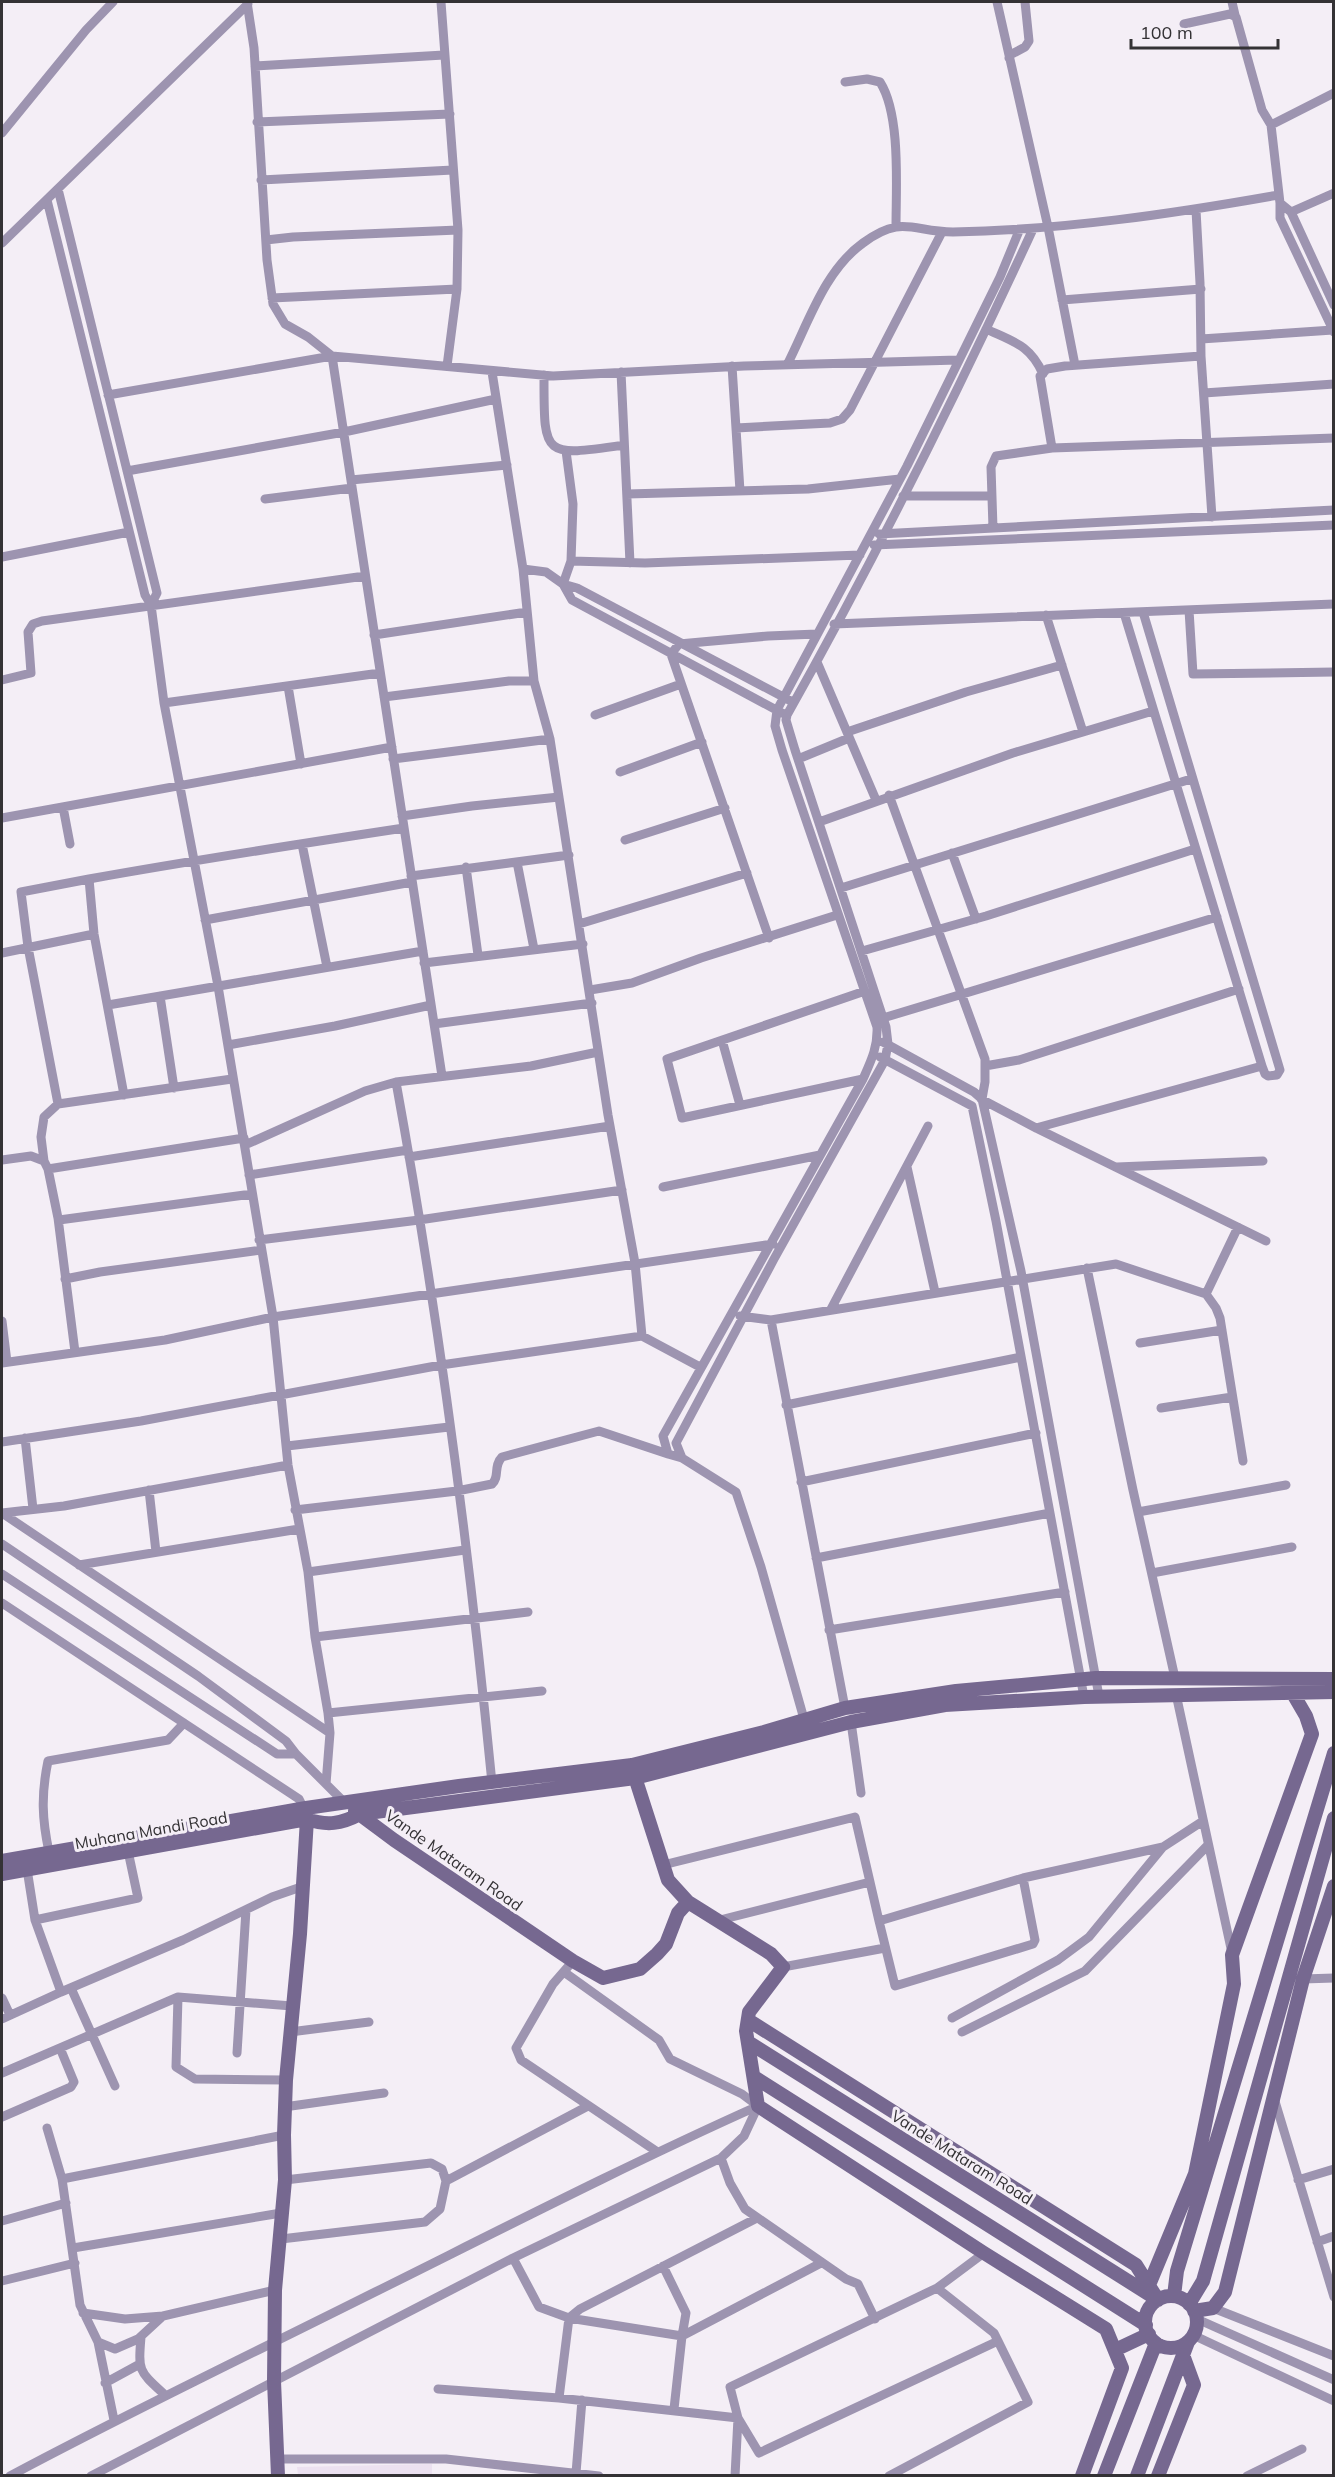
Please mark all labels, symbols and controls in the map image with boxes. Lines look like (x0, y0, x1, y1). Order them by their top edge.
scale bar (1131, 12, 1278, 50)
text: 100 m (1140, 21, 1193, 44)
street label: Vande Mataram Road (381, 1805, 527, 1915)
street label: Muhana Mandi Road (73, 1807, 229, 1853)
street label: Vande Mataram Road (888, 2105, 1036, 2209)

